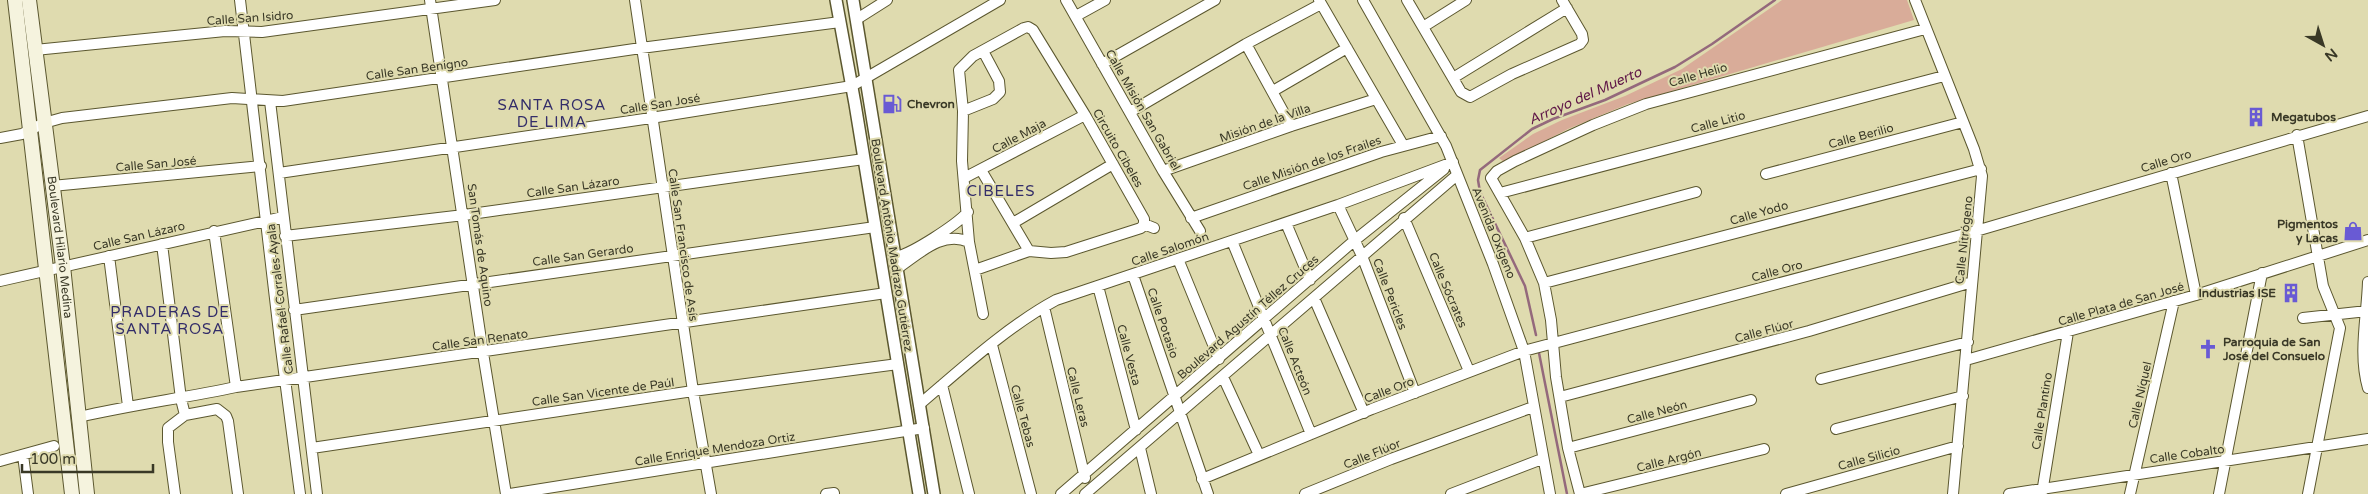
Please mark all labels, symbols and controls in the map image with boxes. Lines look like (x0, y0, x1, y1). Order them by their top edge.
street label: Calle San Isidro (206, 8, 294, 28)
north arrow (2298, 20, 2348, 70)
text: N (2321, 45, 2341, 65)
street label: Calle Misión San Gabriel (1103, 47, 1183, 173)
street label: Calle San Benigno (365, 55, 469, 83)
street label: Calle Helio (1667, 60, 1729, 90)
water label: Arroyo del Muerto (1526, 63, 1645, 129)
street label: Calle San José (619, 91, 701, 117)
fuel station icon: Chevron (881, 93, 903, 115)
district label: SANTA ROSA DE LIMA (497, 96, 607, 131)
place label: Chevron (907, 97, 955, 111)
street label: Misión de la Villa (1218, 101, 1312, 145)
street label: Circuito Cibeles (1090, 106, 1146, 190)
building icon: Megatubos (2245, 106, 2267, 128)
street label: Calle Litio (1689, 108, 1747, 136)
place label: Megatubos (2271, 110, 2336, 125)
street label: Calle Maja (990, 116, 1048, 156)
street label: Calle Berilio (1827, 121, 1895, 151)
street label: Calle Misión de los Frailes (1241, 133, 1383, 193)
street label: Boulevard Antônio Madrazo Gutiérrez (868, 138, 916, 353)
street label: Calle Oro (2139, 147, 2193, 175)
street label: Calle San José (115, 153, 197, 175)
street label: Calle San Francisco de Asís (665, 168, 701, 322)
street label: Calle San Lázaro (526, 174, 620, 200)
street label: Boulevard Hilario Medina (45, 175, 75, 319)
district label: CIBELES (966, 182, 1036, 200)
street label: San Tomás de Aquino (464, 183, 496, 307)
street label: Avenida Oxígeno (1469, 185, 1519, 281)
street label: Calle Nitrógeno (1952, 195, 1976, 285)
street label: Calle Yodo (1728, 198, 1790, 228)
place label: Pigmentos y Lacas (2277, 217, 2338, 246)
street label: Calle San Lázaro (92, 219, 186, 253)
shop icon: Pigmentos y Lacas (2342, 220, 2364, 242)
street label: Calle Rafaél Corrales Ayala (264, 223, 296, 375)
street label: Calle Salomón (1129, 229, 1211, 269)
street label: Calle San Gerardo (531, 241, 635, 269)
street label: Calle Sócrates (1426, 250, 1470, 330)
street label: Boulevard Agustín Téllez Cruces (1175, 252, 1322, 382)
street label: Calle Pericles (1370, 256, 1410, 332)
street label: Calle Oro (1750, 257, 1804, 285)
street label: Calle Plata de San José (2056, 279, 2186, 329)
building icon: Industrias ISE (2280, 282, 2302, 304)
street label: Calle Potasio (1144, 286, 1182, 360)
place label: Industrias ISE (2199, 286, 2276, 300)
district label: PRADERAS DE SANTA ROSA (110, 303, 230, 338)
street label: Calle Flúor (1733, 316, 1795, 346)
street label: Calle Vesta (1114, 323, 1144, 387)
street label: Calle Acteón (1275, 325, 1315, 397)
street label: Calle San Renato (431, 326, 529, 354)
place label: Parroquia de San José del Consuelo (2222, 335, 2325, 363)
church icon: Parroquia de San José del Consuelo (2197, 338, 2219, 360)
street label: Calle Níquel (2126, 360, 2154, 430)
street label: Calle Leras (1064, 365, 1092, 429)
street label: Calle Plantino (2029, 371, 2055, 451)
street label: Calle Oro (1362, 374, 1416, 406)
street label: Calle San Vicente de Paúl (531, 375, 675, 409)
street label: Calle Tebas (1008, 383, 1038, 449)
street label: Calle Neón (1625, 397, 1689, 427)
street label: Calle Enrique Mendoza Ortiz (634, 429, 796, 469)
street label: Calle Flúor (1341, 436, 1403, 472)
scale bar (22, 442, 154, 474)
street label: Calle Cobalto (2149, 442, 2225, 466)
street label: Calle Silicio (1836, 443, 1902, 473)
street label: Calle Argón (1635, 445, 1703, 475)
text: 100 m (30, 450, 76, 468)

